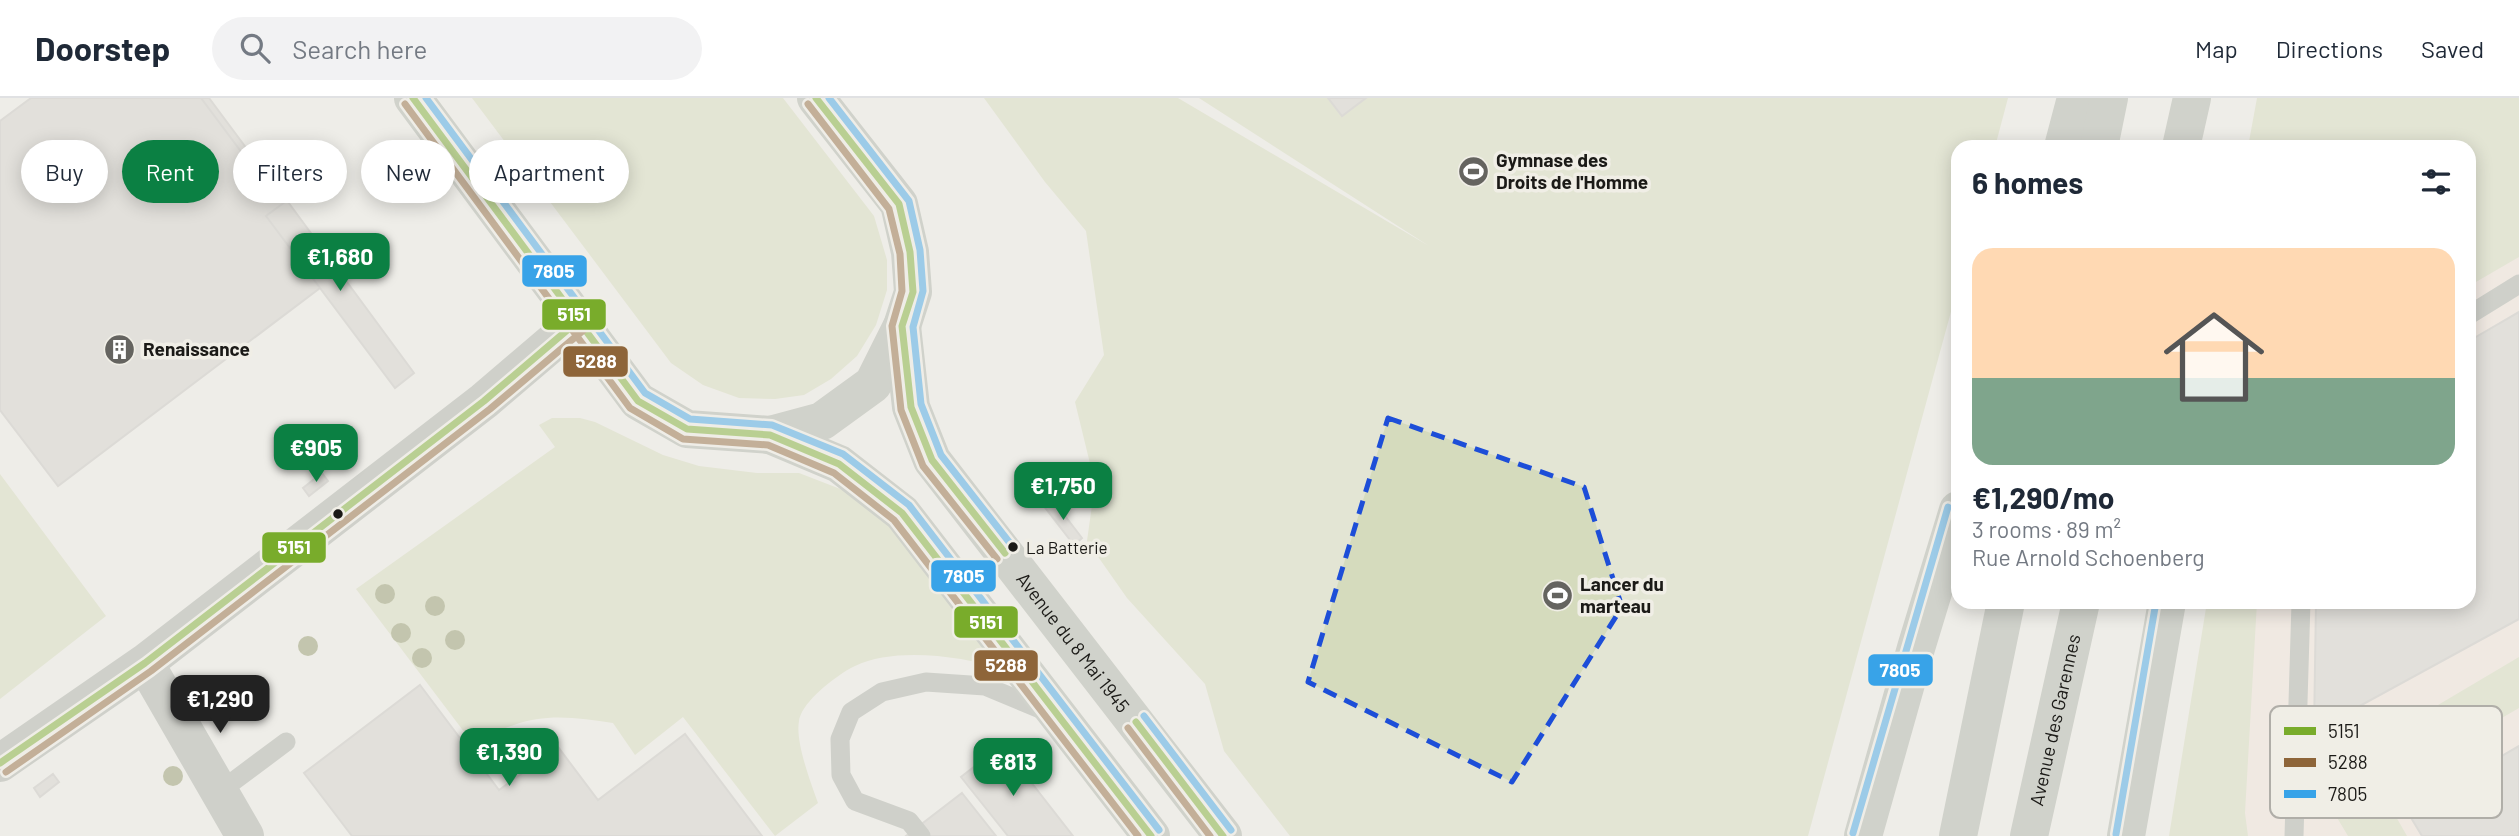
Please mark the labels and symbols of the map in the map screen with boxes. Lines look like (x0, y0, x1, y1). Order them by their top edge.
place label: Gymnase des Droits de l'Homme (1496, 148, 1648, 193)
sports icon: Gymnase des Droits de l'Homme (1456, 154, 1490, 188)
pin: €1,680 (283, 234, 397, 293)
line badge: 7805 (521, 254, 588, 288)
text: 7805 (534, 259, 574, 282)
line badge: 5151 (541, 298, 607, 331)
text: 5151 (557, 302, 591, 325)
building icon: Renaissance (103, 332, 137, 366)
place label: Renaissance (143, 337, 250, 360)
line badge: 5288 (562, 345, 629, 378)
text: 5288 (575, 349, 617, 372)
pin: €905 (275, 424, 357, 484)
pin: €1,750 (1006, 462, 1120, 522)
unlabelled marker (331, 507, 345, 521)
line badge: 5151 (261, 531, 327, 564)
text: 5151 (277, 535, 311, 558)
place label: La Batterie (1026, 537, 1108, 557)
marker: La Batterie (1006, 540, 1020, 554)
line badge: 7805 (930, 559, 997, 593)
text: 7805 (944, 564, 984, 587)
street label: Avenue du 8 Mai 1945 (1012, 567, 1135, 717)
place label: Lancer du marteau (1580, 572, 1664, 617)
sports icon: Lancer du marteau (1540, 578, 1574, 612)
line badge: 5151 (953, 605, 1019, 639)
text: 5151 (969, 610, 1003, 633)
street label: Avenue des Garennes (2024, 632, 2085, 808)
line badge: 5288 (973, 649, 1039, 682)
text: 5288 (985, 653, 1027, 676)
line badge: 7805 (1867, 653, 1934, 687)
text: 7805 (1880, 658, 1920, 681)
pin: €1,290 (163, 676, 277, 735)
legend (2270, 706, 2502, 818)
text: 5151 (2328, 719, 2360, 742)
pin: €1,390 (452, 728, 566, 788)
pin: €813 (972, 738, 1054, 798)
text: 5288 (2328, 750, 2368, 773)
text: 7805 (2328, 782, 2367, 805)

